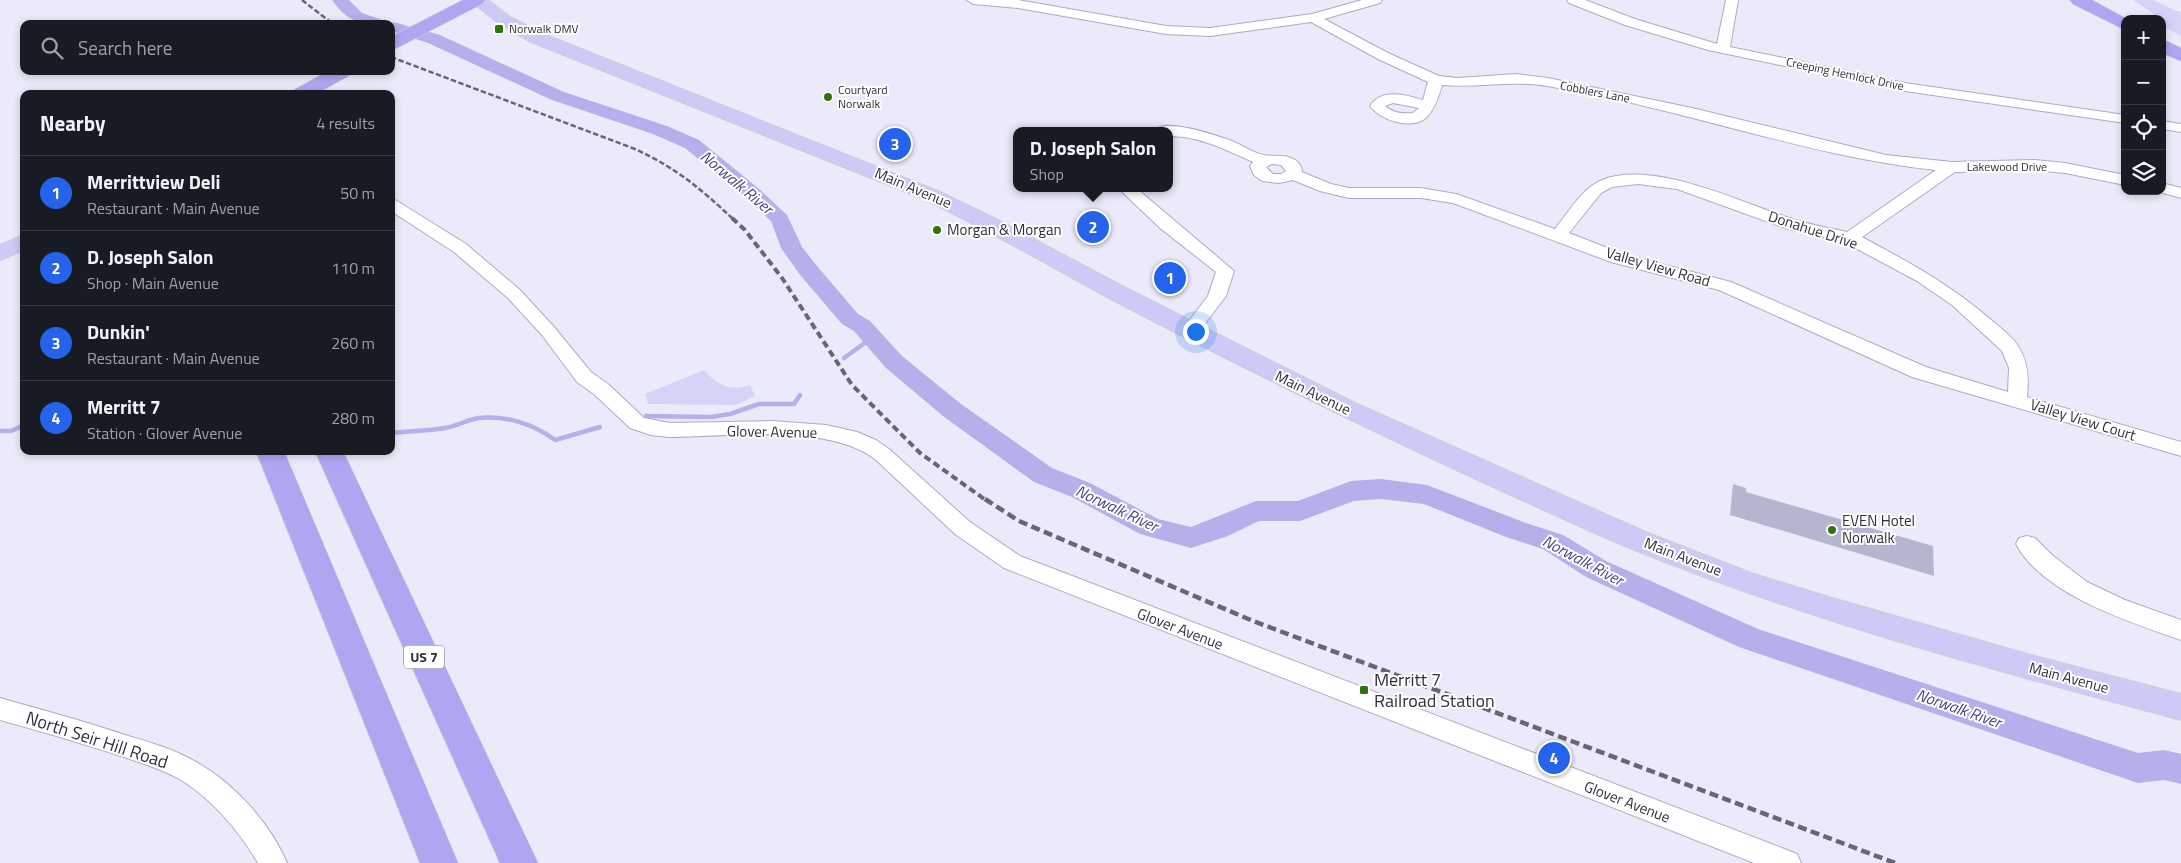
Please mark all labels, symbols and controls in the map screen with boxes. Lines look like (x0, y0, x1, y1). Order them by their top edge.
map controls (2121, 15, 2166, 195)
button: + (2121, 15, 2166, 60)
place label: Norwalk DMV (509, 19, 579, 38)
search box (20, 20, 395, 75)
marker: Norwalk DMV (493, 23, 505, 35)
text: Search here (78, 33, 172, 62)
icon: search (38, 34, 66, 62)
street label: Creeping Hemlock Drive (1784, 52, 1906, 95)
button: − (2121, 60, 2166, 105)
street label: Cobblers Lane (1559, 75, 1632, 108)
place label: Courtyard Norwalk (838, 80, 888, 113)
marker: Courtyard Norwalk (822, 91, 834, 103)
button: locate (2121, 105, 2166, 150)
text: Nearby (40, 107, 105, 139)
text: 4 results (316, 111, 375, 135)
pin: 3 (879, 125, 911, 163)
popup (1013, 127, 1173, 192)
text: D. Joseph Salon (1030, 133, 1156, 162)
water label: Norwalk River (695, 144, 780, 221)
button: layers (2121, 150, 2166, 195)
street label: Lakewood Drive (1967, 157, 2047, 176)
street label: Main Avenue (871, 161, 955, 214)
text: Shop (1030, 162, 1064, 186)
text: Merrittview Deli (87, 167, 221, 196)
text: 1 (52, 181, 60, 205)
text: 50 m (340, 181, 375, 205)
text: Restaurant · Main Avenue (87, 196, 260, 220)
street label: Donahue Drive (1765, 204, 1861, 255)
pin: 2 (1077, 208, 1109, 246)
place label: Morgan & Morgan (947, 218, 1062, 241)
marker: Morgan & Morgan (931, 224, 943, 236)
street label: Valley View Road (1603, 241, 1713, 292)
text: D. Joseph Salon (87, 242, 213, 271)
text: 2 (52, 256, 60, 280)
text: 110 m (331, 256, 375, 280)
pin: 1 (1154, 259, 1186, 297)
text: Shop · Main Avenue (87, 271, 219, 295)
text: Dunkin' (87, 317, 150, 346)
your location (1183, 319, 1209, 345)
text: 3 (52, 331, 60, 355)
text: 260 m (331, 331, 375, 355)
text: Restaurant · Main Avenue (87, 346, 260, 370)
street label: Main Avenue (1271, 364, 1355, 421)
text: Merritt 7 (87, 392, 161, 421)
street label: Valley View Court (2027, 393, 2139, 447)
text: 4 (52, 406, 60, 430)
text: 280 m (331, 406, 375, 430)
street label: Glover Avenue (727, 419, 817, 444)
text: Station · Glover Avenue (87, 421, 242, 445)
water label: Norwalk River (1072, 478, 1164, 538)
place label: EVEN Hotel Norwalk (1842, 509, 1915, 549)
marker: EVEN Hotel Norwalk (1826, 524, 1838, 536)
water label: Norwalk River (1538, 529, 1629, 592)
street label: Main Avenue (1641, 531, 1725, 582)
street label: Glover Avenue (1134, 602, 1227, 655)
road number: US 7 (404, 646, 444, 669)
street label: Main Avenue (2027, 656, 2112, 699)
place label: Merritt 7 Railroad Station (1374, 666, 1495, 714)
water label: Norwalk River (1913, 682, 2007, 734)
marker: Merritt 7 Railroad Station (1358, 684, 1370, 696)
street label: North Seir Hill Road (23, 704, 172, 775)
pin: 4 (1538, 739, 1570, 777)
street label: Glover Avenue (1581, 775, 1674, 828)

